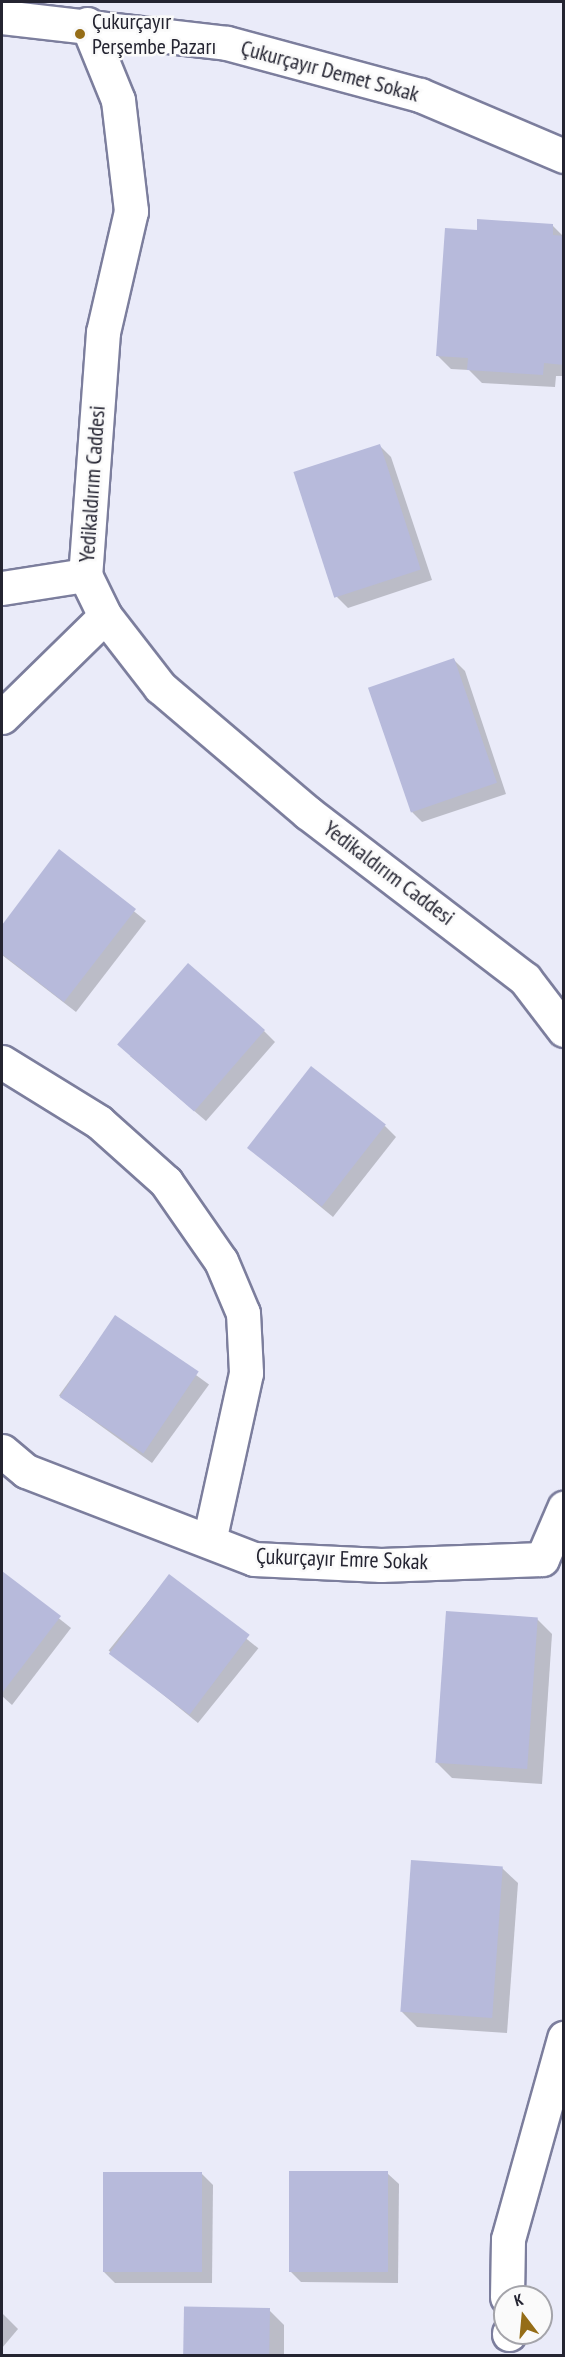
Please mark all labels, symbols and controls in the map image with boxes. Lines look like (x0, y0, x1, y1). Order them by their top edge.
place label: Çukurçayır Perşembe Pazarı (92, 8, 216, 60)
marker: Çukurçayır Perşembe Pazarı (73, 27, 87, 41)
street label: Çukurçayır Demet Sokak (238, 35, 422, 107)
street label: Yedikaldırım Caddesi (73, 405, 111, 563)
street label: Yedikaldırım Caddesi (318, 815, 460, 931)
street label: Çukurçayır Emre Sokak (256, 1543, 428, 1575)
north arrow (493, 2285, 553, 2345)
text: K (512, 2289, 525, 2310)

